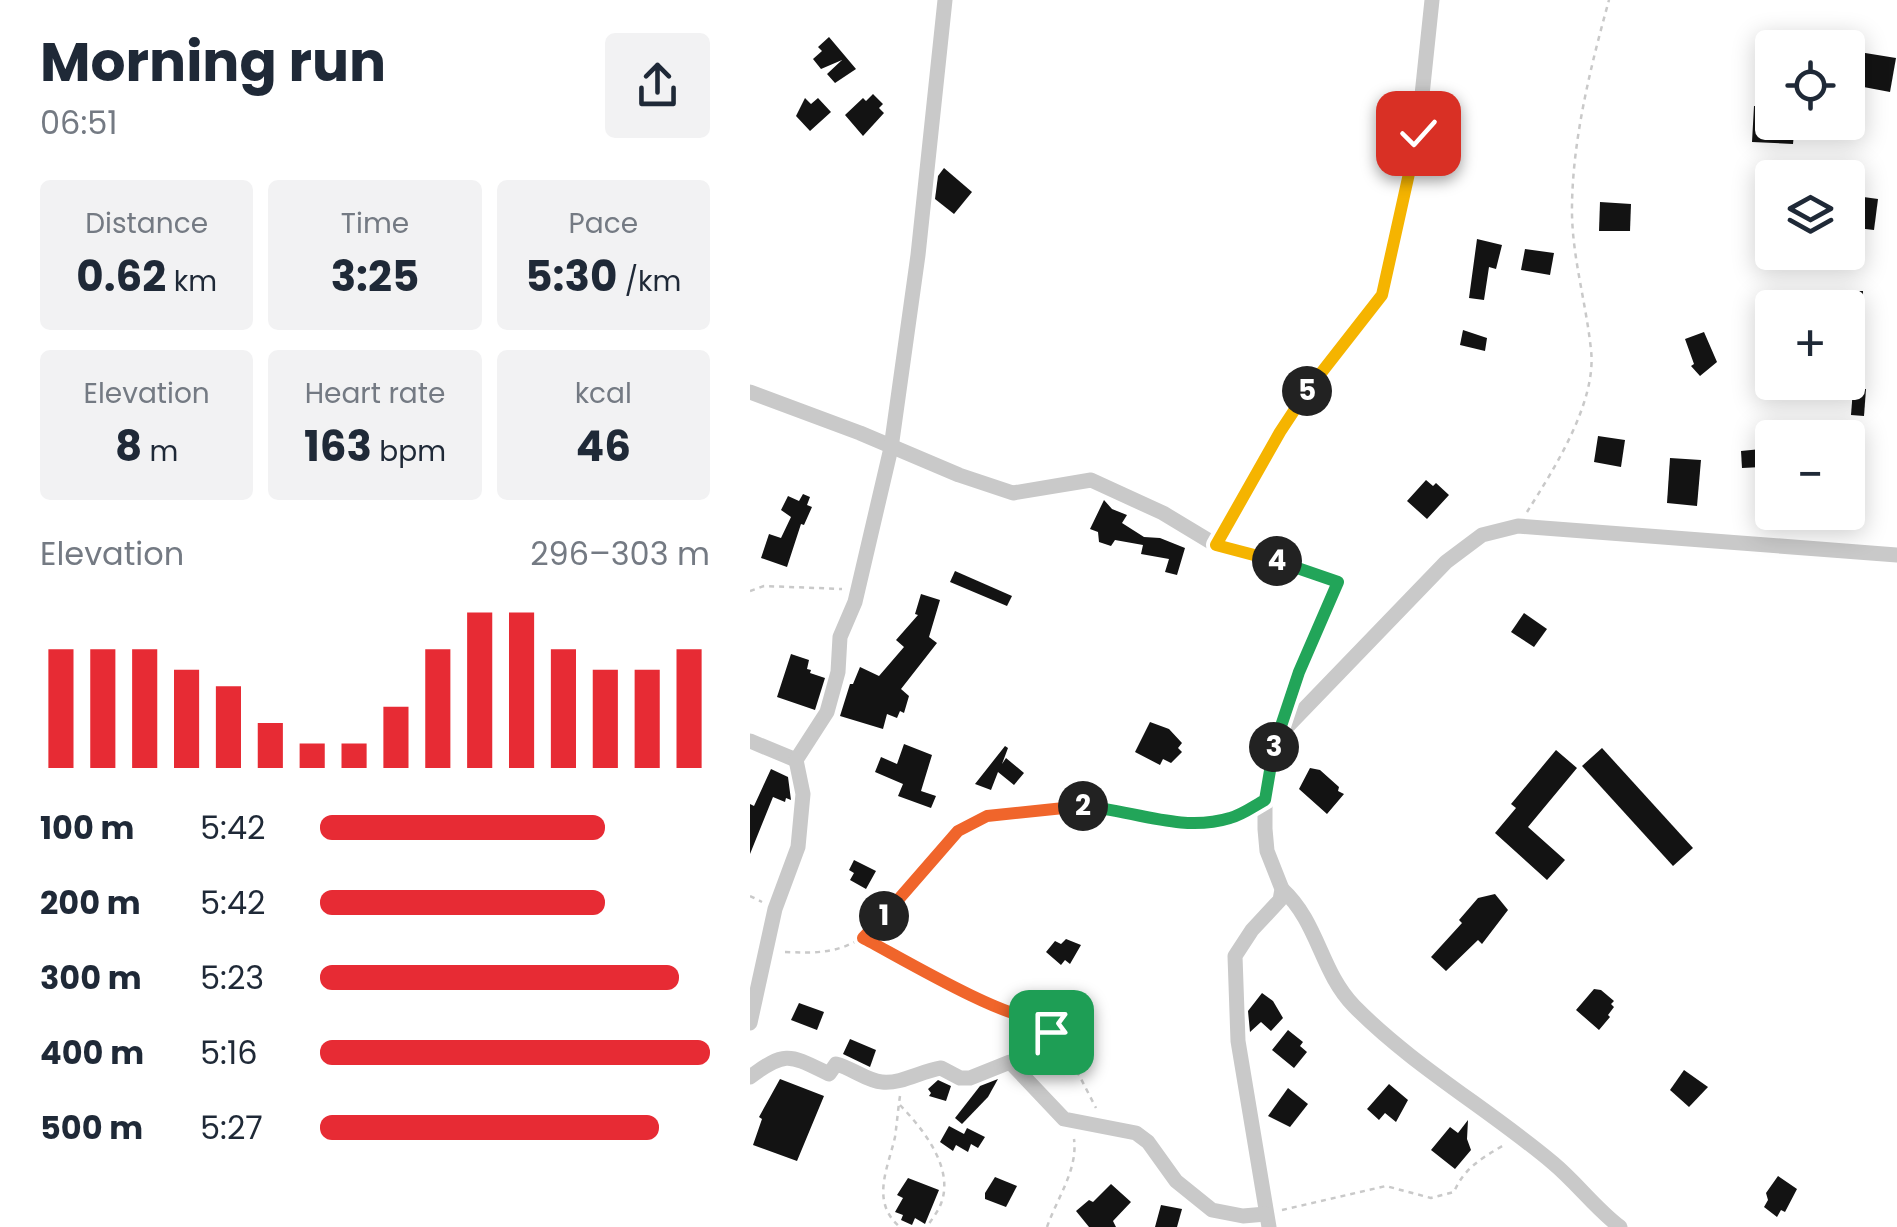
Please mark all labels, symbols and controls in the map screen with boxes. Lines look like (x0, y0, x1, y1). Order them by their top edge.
text: Morning run (40, 23, 386, 100)
map controls (1755, 30, 1865, 530)
button: locate (1755, 30, 1865, 140)
button: share (605, 33, 710, 138)
pin (1376, 91, 1461, 176)
text: 06:51 (40, 100, 118, 145)
icon: check (1391, 106, 1446, 161)
button: layers (1755, 160, 1865, 270)
text: Distance (85, 204, 208, 243)
text: Time (341, 204, 409, 243)
text: Pace (569, 204, 638, 243)
text: 0.62 (76, 247, 166, 306)
text: 3:25 (331, 247, 419, 306)
text: 5:30 (525, 247, 617, 306)
text: km (166, 262, 217, 301)
text: /km (617, 262, 681, 301)
button: + (1755, 290, 1865, 400)
pin: 5 (1282, 366, 1332, 416)
text: 5 (1298, 371, 1316, 410)
text: Elevation (84, 374, 210, 413)
text: Heart rate (305, 374, 445, 413)
text: kcal (575, 374, 632, 413)
text: 8 (115, 417, 142, 476)
text: 163 (304, 417, 372, 476)
text: 46 (576, 417, 631, 476)
button: − (1755, 420, 1865, 530)
text: m (142, 432, 178, 471)
text: bpm (372, 432, 446, 471)
text: Elevation (40, 531, 184, 576)
text: 296–303 m (530, 531, 710, 576)
pin: 4 (1252, 536, 1302, 586)
text: 4 (1268, 541, 1286, 580)
pin: 3 (1249, 722, 1299, 772)
text: 3 (1266, 727, 1282, 766)
pin: 2 (1058, 781, 1108, 831)
text: 2 (1075, 786, 1091, 825)
text: 100 m (40, 805, 134, 850)
text: 5:42 (200, 805, 265, 850)
text: 200 m (40, 880, 141, 925)
text: 5:42 (200, 880, 265, 925)
pin: 1 (859, 891, 909, 941)
text: 1 (879, 896, 889, 935)
text: 300 m (40, 955, 142, 1000)
text: 5:23 (200, 955, 264, 1000)
pin (1009, 990, 1094, 1075)
icon: arrive (1024, 1005, 1079, 1060)
text: 400 m (40, 1030, 144, 1075)
text: 5:16 (200, 1030, 257, 1075)
text: 500 m (40, 1105, 143, 1150)
text: 5:27 (200, 1105, 263, 1150)

